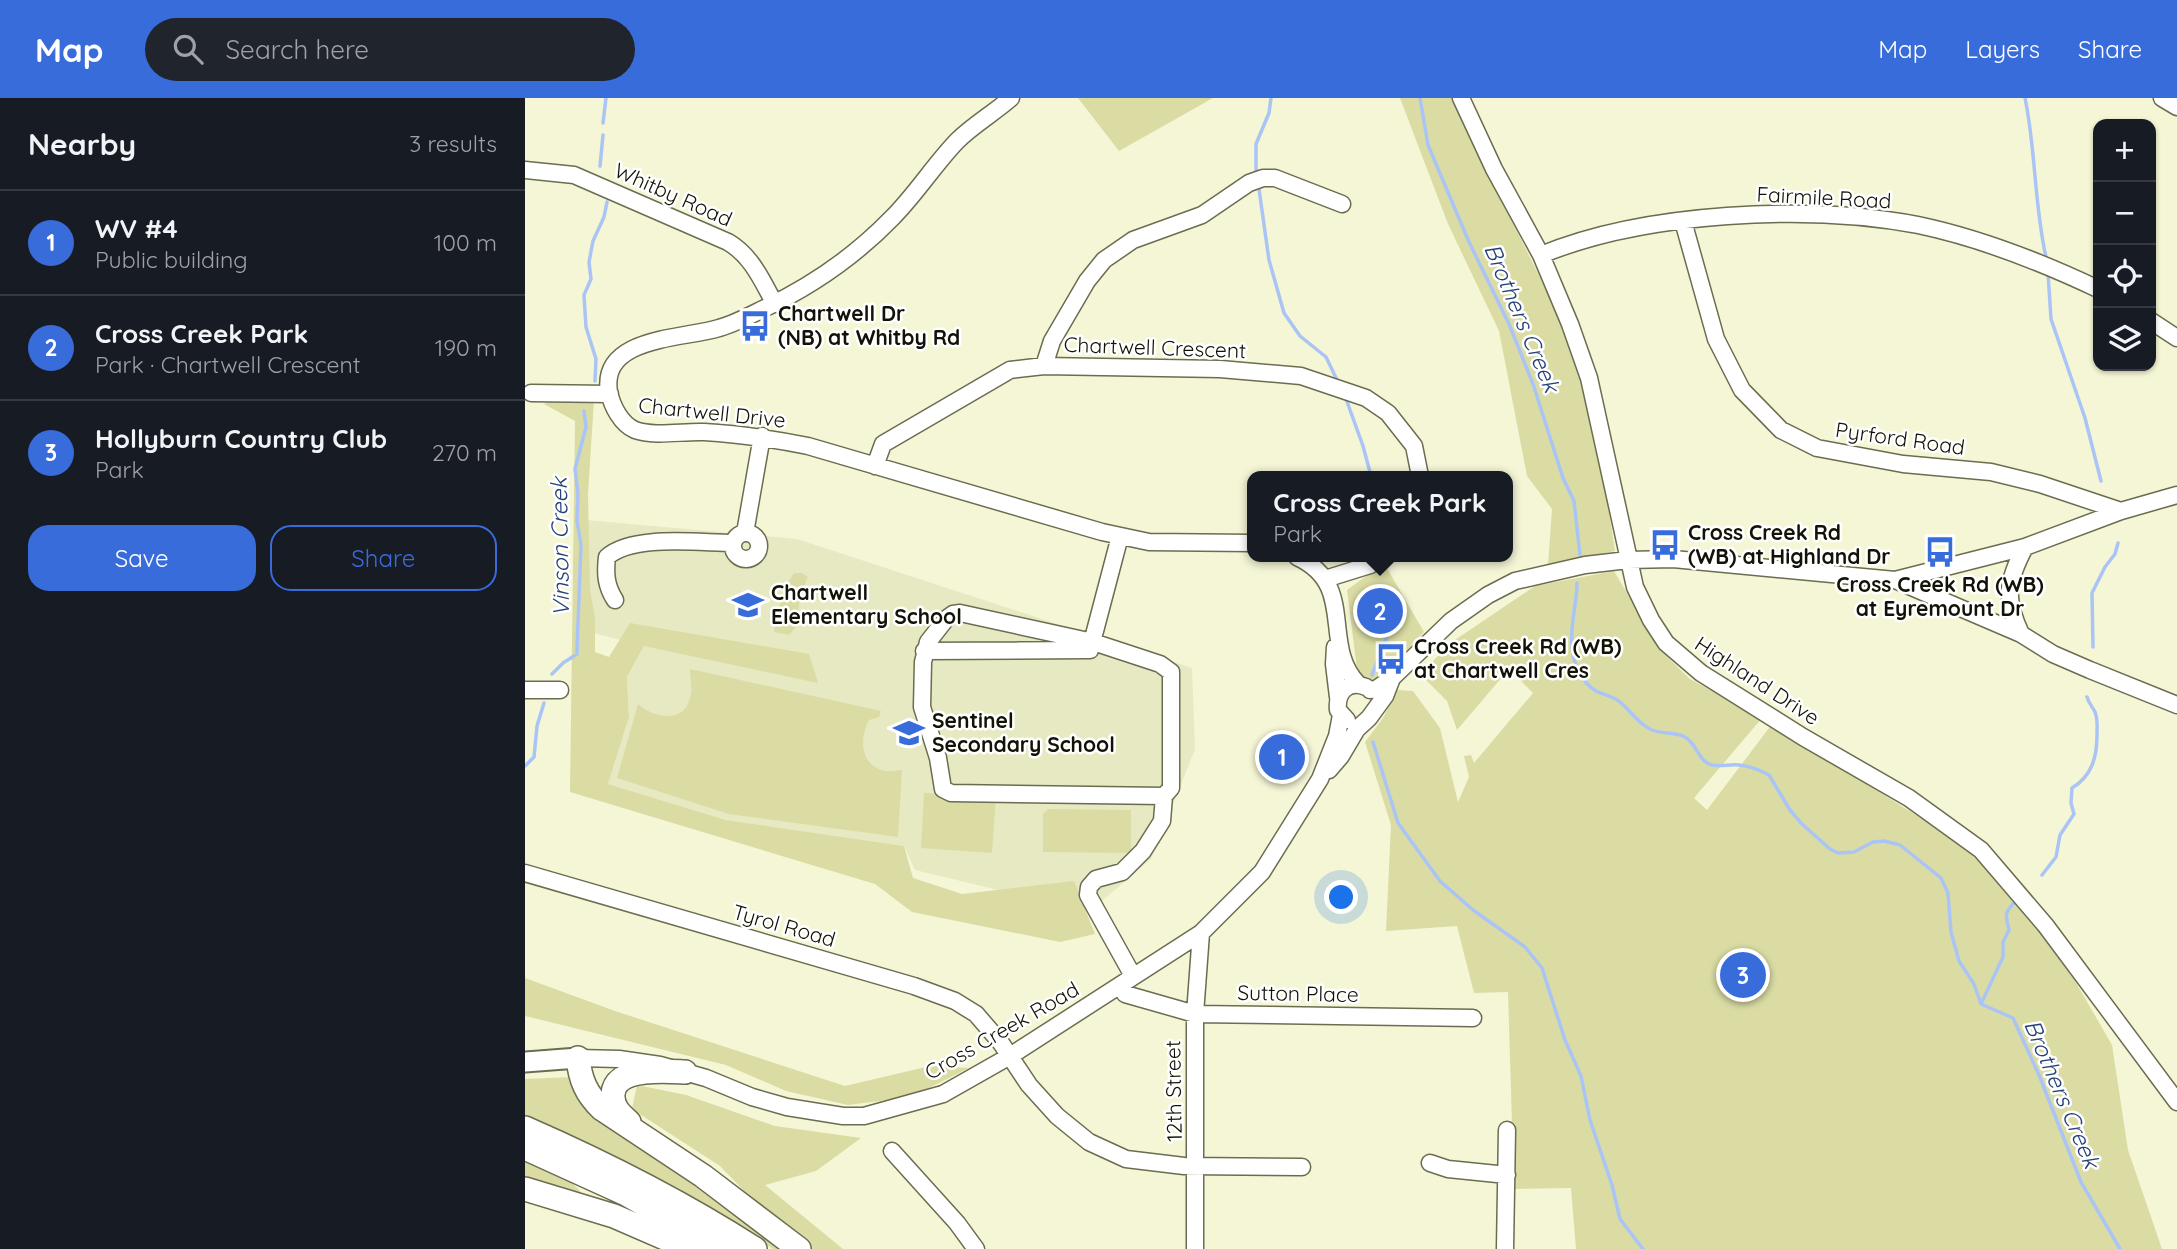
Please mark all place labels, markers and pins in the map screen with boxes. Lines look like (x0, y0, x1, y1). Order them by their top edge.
place label: Chartwell Dr (NB) at Whitby Rd (778, 300, 960, 350)
bus stop icon: Chartwell Dr (NB) at Whitby Rd (738, 309, 772, 343)
place label: Cross Creek Rd (WB) at Highland Dr (1688, 519, 1890, 569)
bus stop icon: Cross Creek Rd (WB) at Highland Dr (1648, 528, 1682, 562)
bus stop icon: Cross Creek Rd (WB) at Eyremount Dr (1923, 535, 1957, 569)
place label: Cross Creek Rd (WB) at Eyremount Dr (1836, 571, 2044, 621)
place label: Chartwell Elementary School (771, 579, 962, 629)
pin: 2 (1357, 585, 1403, 637)
school or university icon: Chartwell Elementary School (731, 588, 765, 622)
place label: Cross Creek Rd (WB) at Chartwell Cres (1414, 633, 1621, 683)
bus stop icon: Cross Creek Rd (WB) at Chartwell Cres (1374, 642, 1408, 676)
place label: Sentinel Secondary School (932, 707, 1115, 757)
school or university icon: Sentinel Secondary School (892, 716, 926, 750)
pin: 1 (1259, 731, 1305, 783)
pin: 3 (1720, 949, 1766, 1001)

